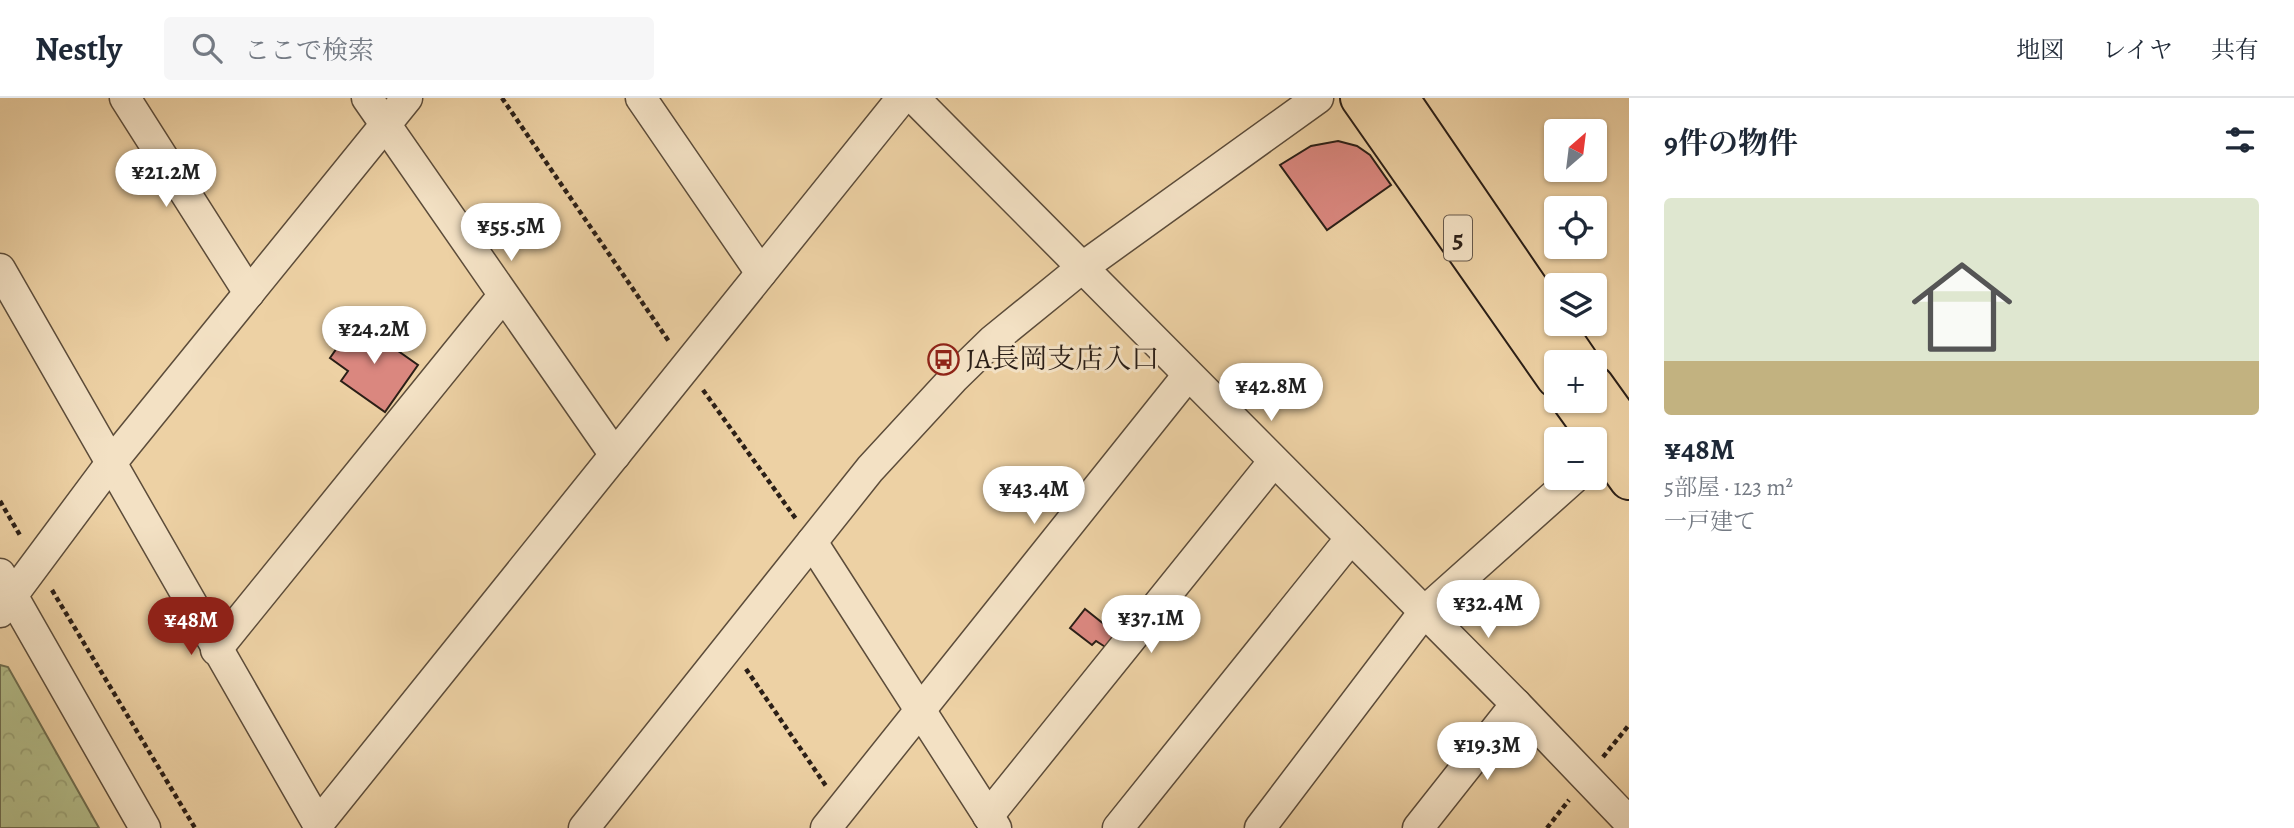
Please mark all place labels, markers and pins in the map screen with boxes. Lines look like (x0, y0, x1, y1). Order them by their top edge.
pin: ¥21.2M (109, 150, 223, 209)
pin: ¥55.5M (454, 204, 568, 263)
pin: ¥24.2M (317, 306, 431, 366)
place label: JA長岡支店入口 (966, 340, 1159, 378)
bus stop icon: JA長岡支店入口 (926, 342, 960, 376)
pin: ¥42.8M (1214, 364, 1328, 423)
pin: ¥43.4M (977, 466, 1091, 526)
pin: ¥32.4M (1431, 580, 1545, 640)
pin: ¥37.1M (1094, 596, 1208, 655)
pin: ¥48M (150, 598, 232, 657)
pin: ¥19.3M (1430, 722, 1544, 782)

